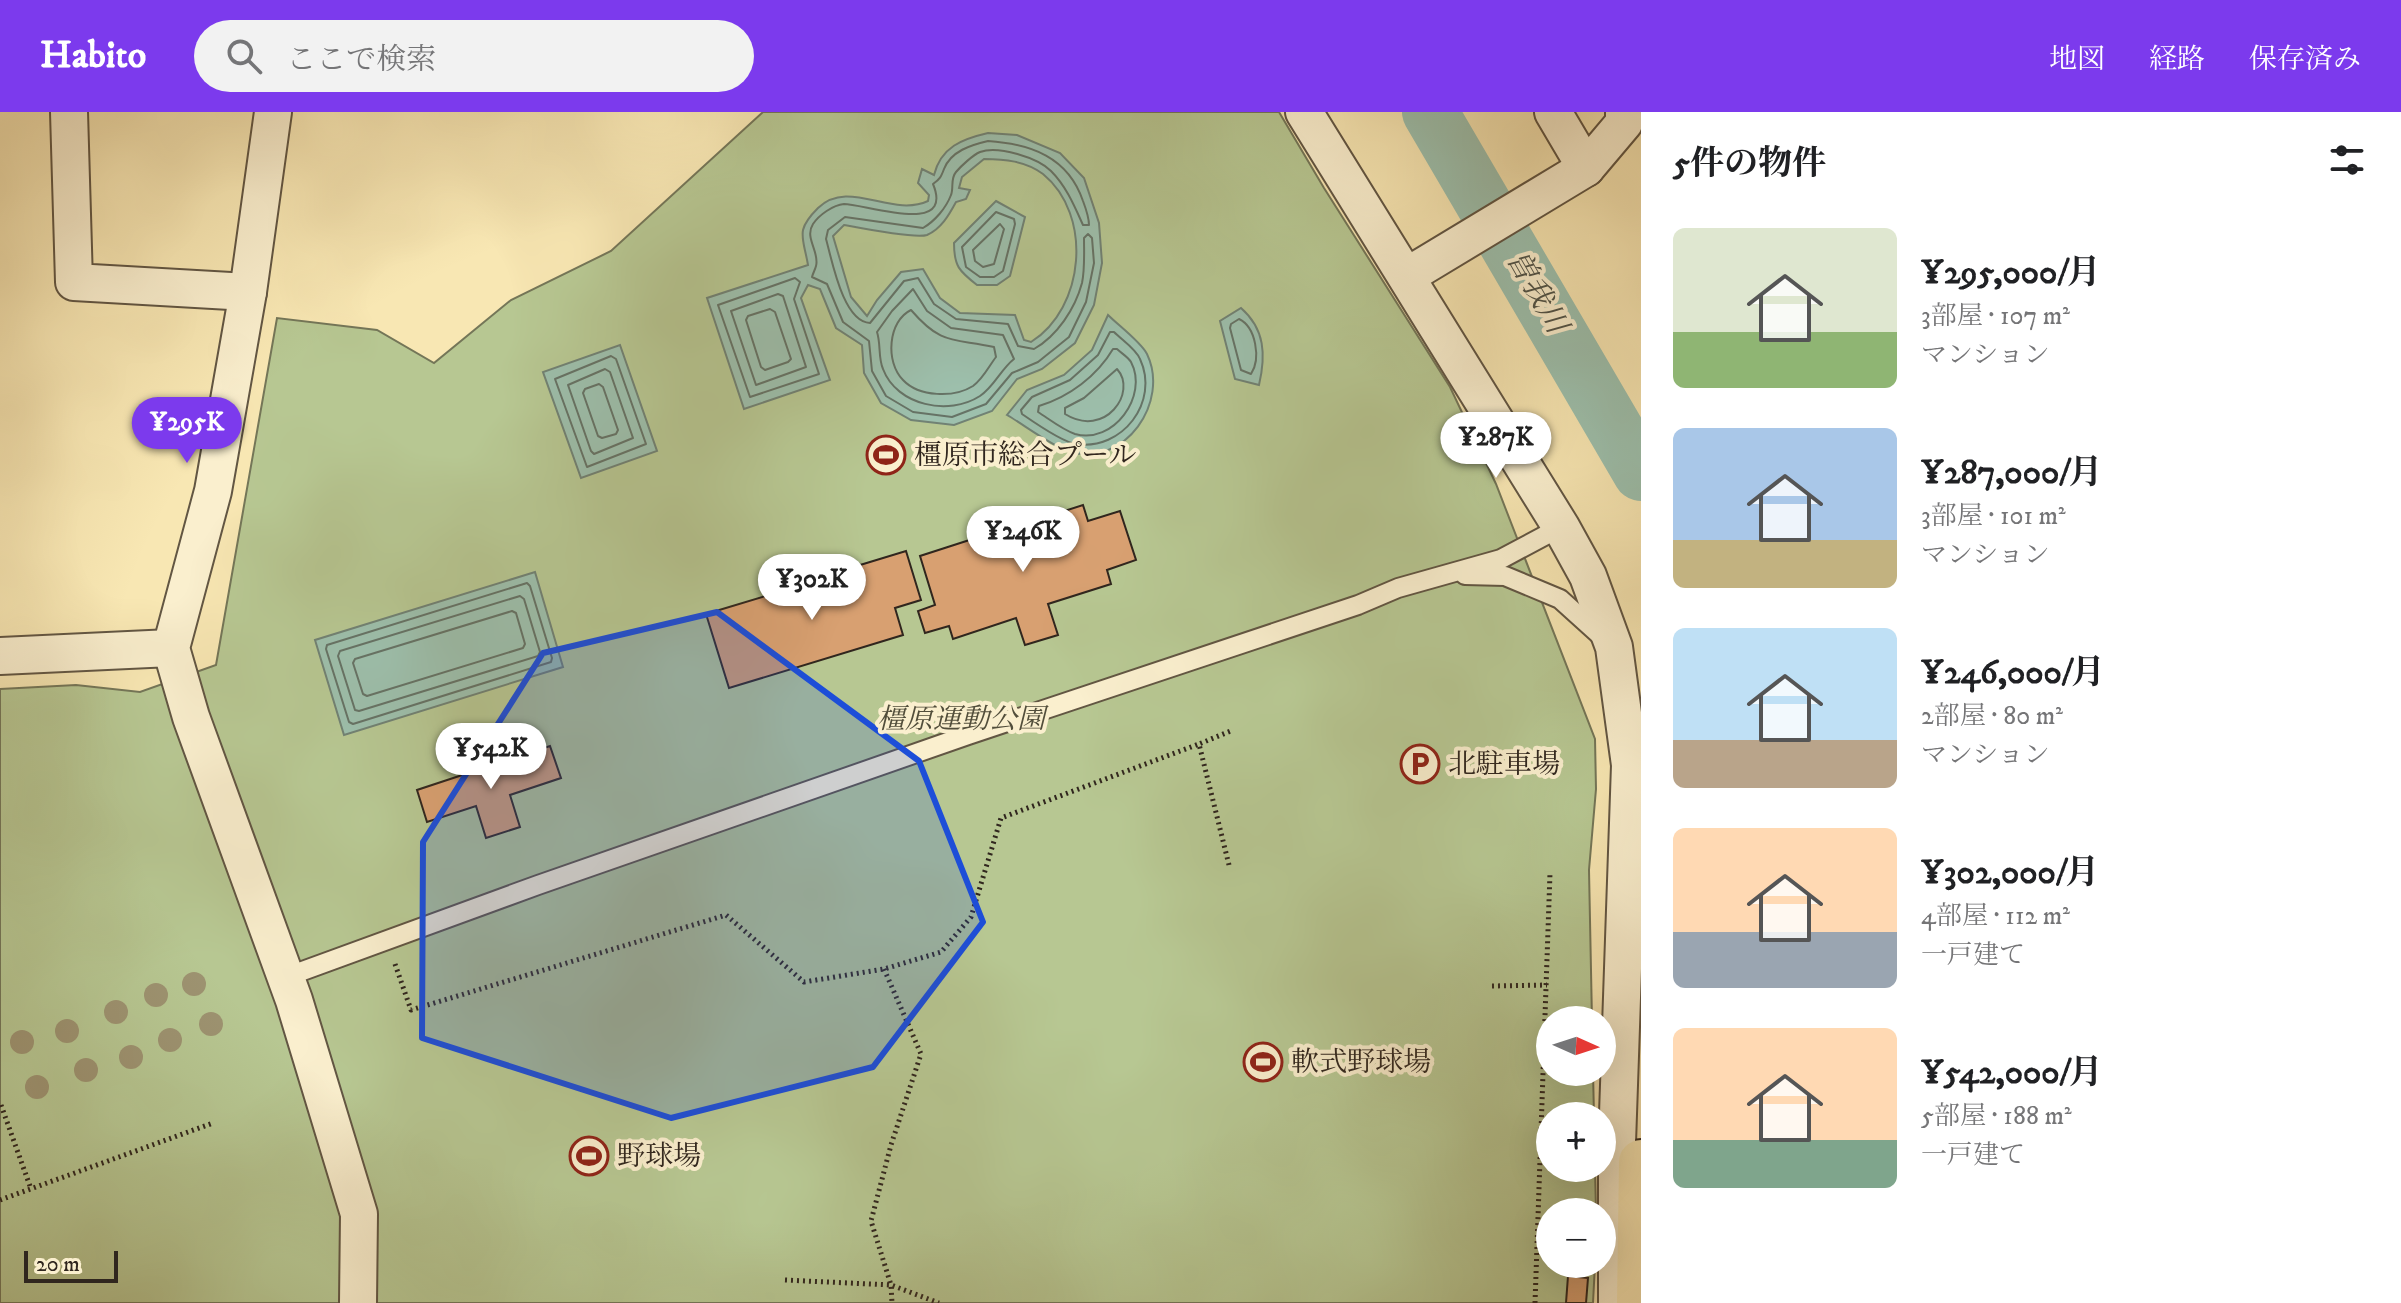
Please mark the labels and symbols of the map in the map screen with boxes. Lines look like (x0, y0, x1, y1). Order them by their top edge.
water label: 曽我川 (1497, 244, 1576, 343)
pin: ¥295K (131, 397, 243, 465)
pin: ¥287K (1440, 412, 1552, 480)
sports icon: 橿原市総合プール (865, 434, 907, 476)
place label: 橿原市総合プール (914, 438, 1137, 473)
pin: ¥246K (967, 506, 1079, 574)
pin: ¥302K (756, 554, 868, 622)
park label: 橿原運動公園 (877, 702, 1049, 737)
pin: ¥542K (435, 723, 547, 791)
parking icon: 北駐車場 (1399, 743, 1441, 785)
place label: 北駐車場 (1448, 747, 1560, 782)
north arrow (1536, 1006, 1616, 1086)
sports icon: 軟式野球場 (1242, 1041, 1284, 1083)
place label: 軟式野球場 (1291, 1045, 1431, 1080)
sports icon: 野球場 (568, 1135, 610, 1177)
place label: 野球場 (617, 1139, 701, 1174)
scale bar (24, 1247, 118, 1283)

